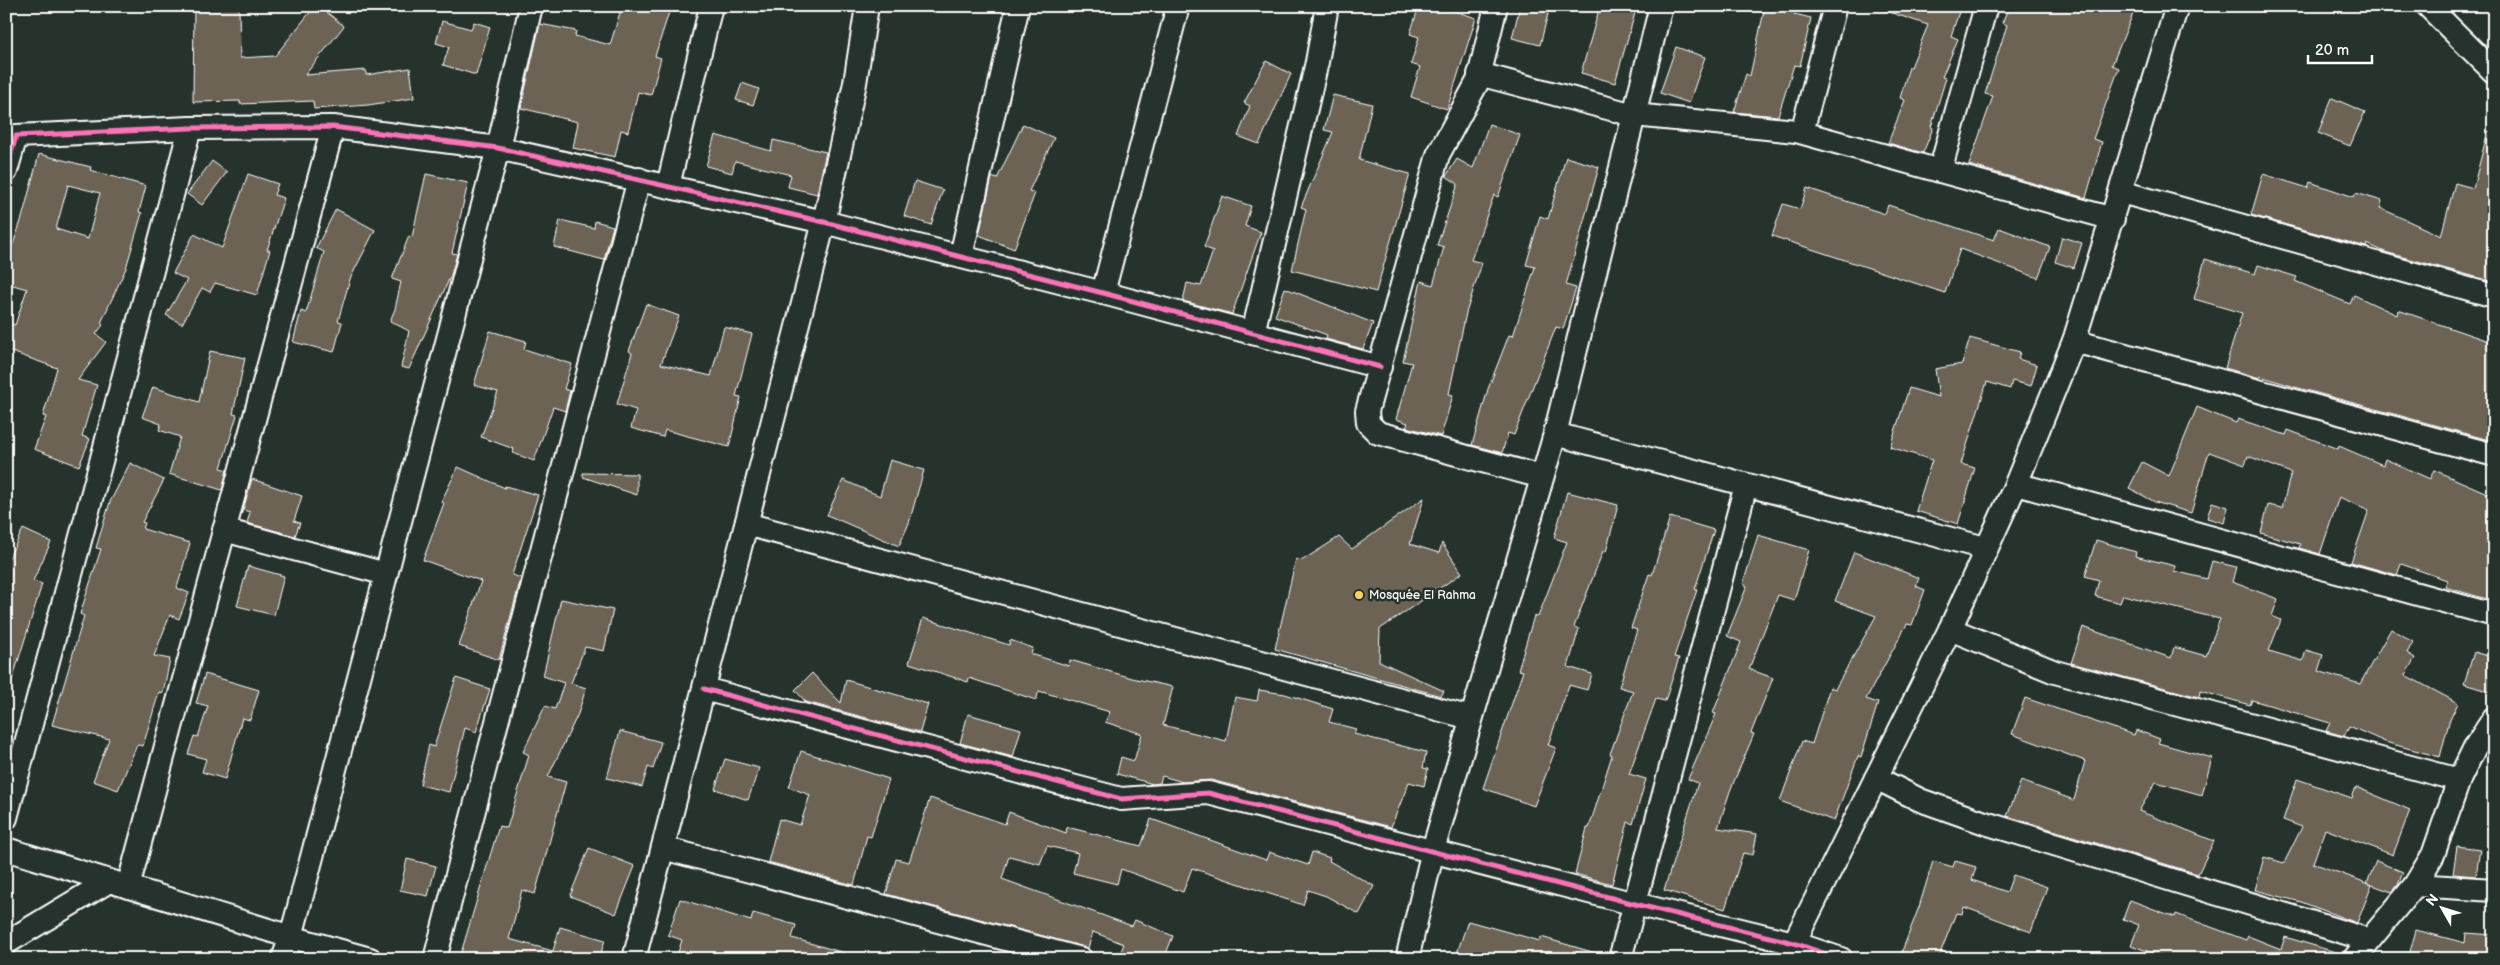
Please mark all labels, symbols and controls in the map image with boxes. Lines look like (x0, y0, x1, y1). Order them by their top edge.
scale bar (2308, 32, 2371, 64)
text: 20 m (2315, 41, 2349, 60)
place label: Mosquée El Rahma (1369, 588, 1476, 603)
marker: Mosquée El Rahma (1353, 589, 1365, 601)
north arrow (2418, 882, 2468, 932)
text: N (2422, 891, 2442, 910)

